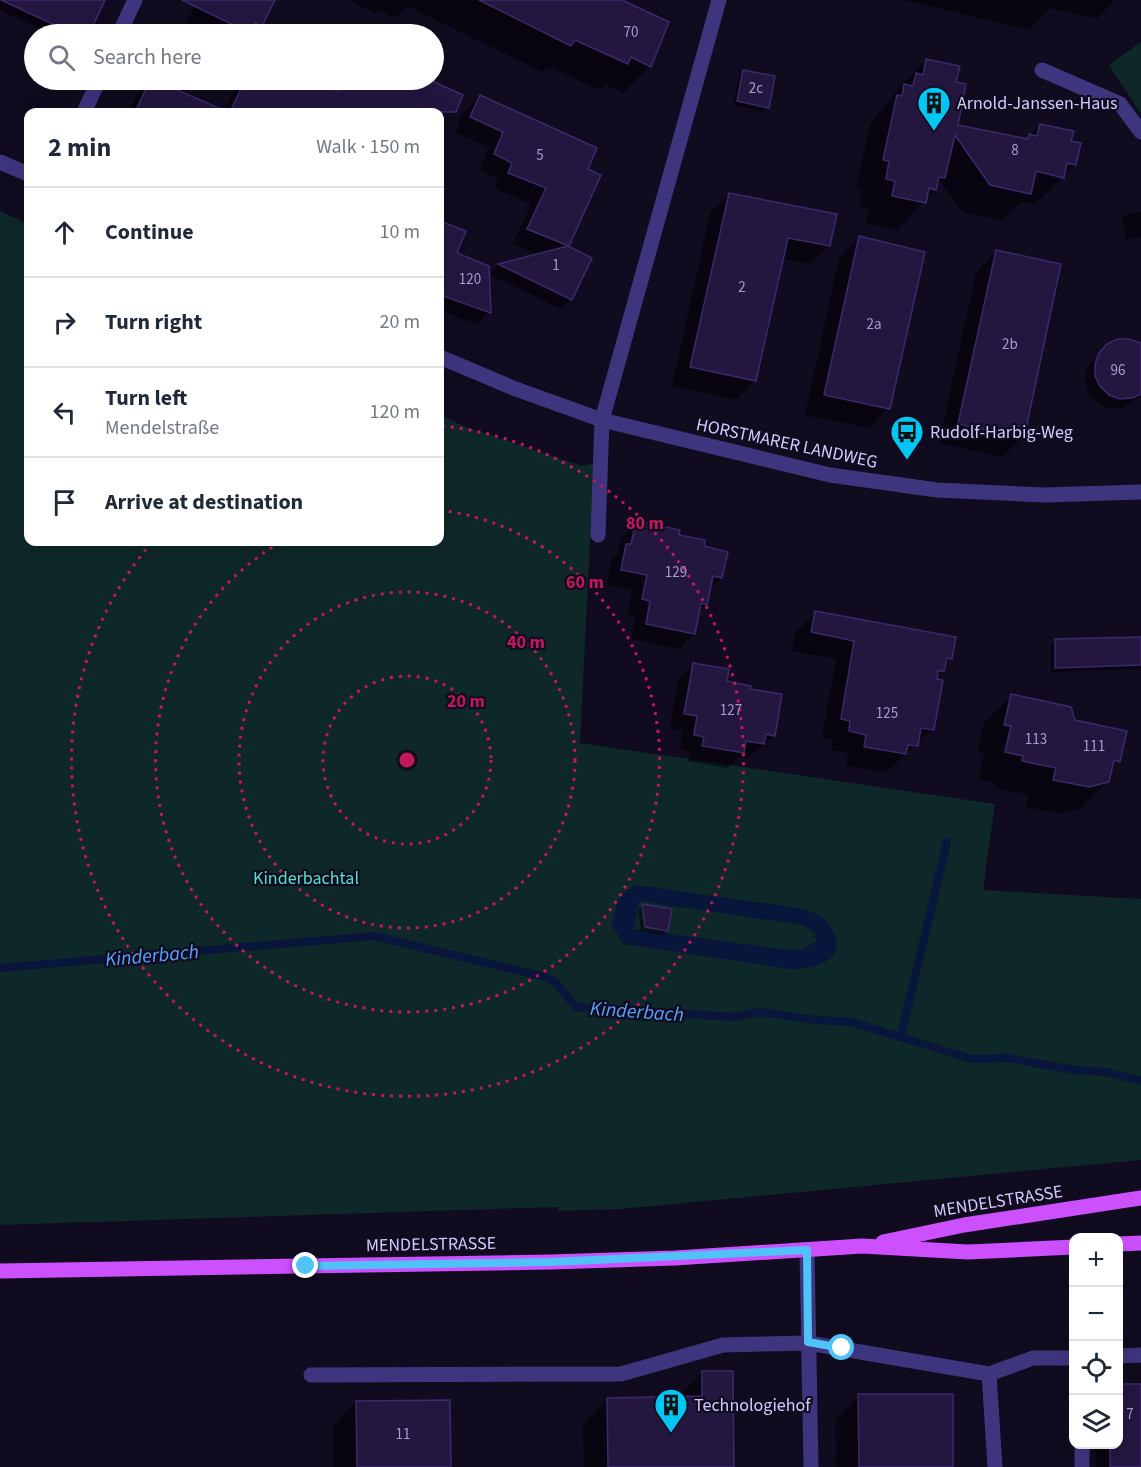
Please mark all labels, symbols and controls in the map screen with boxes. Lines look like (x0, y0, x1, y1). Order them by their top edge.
house number: 70 (624, 22, 638, 43)
search box (24, 24, 444, 90)
icon: search (45, 41, 78, 74)
text: Search here (93, 41, 201, 73)
house number: 2c (749, 78, 763, 99)
building icon: Arnold-Janssen-Haus (916, 85, 952, 132)
place label: Arnold-Janssen-Haus (957, 91, 1118, 116)
text: 2 min (48, 129, 111, 166)
text: Walk · 150 m (316, 133, 420, 161)
house number: 8 (1011, 140, 1019, 161)
house number: 5 (536, 145, 544, 166)
icon: ahead (48, 216, 81, 249)
text: Continue (105, 216, 194, 248)
text: 10 m (380, 218, 420, 246)
house number: 1 (552, 255, 560, 276)
house number: 120 (459, 269, 481, 290)
house number: 2 (738, 277, 746, 298)
icon: right (48, 306, 81, 339)
text: Turn right (105, 306, 202, 338)
text: 20 m (380, 308, 420, 336)
house number: 2a (866, 314, 882, 335)
house number: 2b (1002, 334, 1018, 355)
house number: 96 (1111, 360, 1125, 381)
text: Turn left (105, 382, 187, 414)
icon: left (48, 396, 81, 429)
text: 120 m (370, 398, 420, 426)
street label: HORSTMARER LANDWEG (694, 412, 880, 475)
text: Mendelstraße (105, 414, 219, 442)
bus stop icon: Rudolf-Harbig-Weg (889, 414, 925, 461)
place label: Rudolf-Harbig-Weg (930, 420, 1073, 445)
icon: arrive (48, 486, 81, 519)
text: Arrive at destination (105, 486, 303, 518)
text: 80 m (626, 511, 664, 536)
house number: 129 (665, 562, 687, 583)
text: 60 m (566, 570, 604, 595)
text: 40 m (507, 630, 545, 655)
text: 20 m (447, 689, 485, 714)
house number: 127 (720, 700, 742, 721)
house number: 125 (876, 703, 898, 724)
house number: 113 (1025, 729, 1047, 750)
house number: 111 (1083, 736, 1105, 757)
centre of rings (397, 750, 417, 770)
park label: Kinderbachtal (253, 866, 359, 891)
water label: Kinderbach (104, 938, 200, 974)
water label: Kinderbach (589, 995, 685, 1029)
street label: MENDELSTRASSE (932, 1179, 1064, 1224)
street label: MENDELSTRASSE (366, 1231, 496, 1258)
map controls (1069, 1233, 1123, 1449)
button: + (1069, 1233, 1123, 1287)
route end (292, 1252, 318, 1278)
button: − (1069, 1287, 1123, 1341)
route start (828, 1334, 854, 1360)
button: locate (1069, 1341, 1123, 1395)
building icon: Technologiehof (653, 1387, 689, 1434)
place label: Technologiehof (694, 1393, 811, 1418)
button: layers (1069, 1395, 1123, 1449)
house number: 7 (1126, 1404, 1134, 1425)
house number: 11 (396, 1424, 410, 1445)

